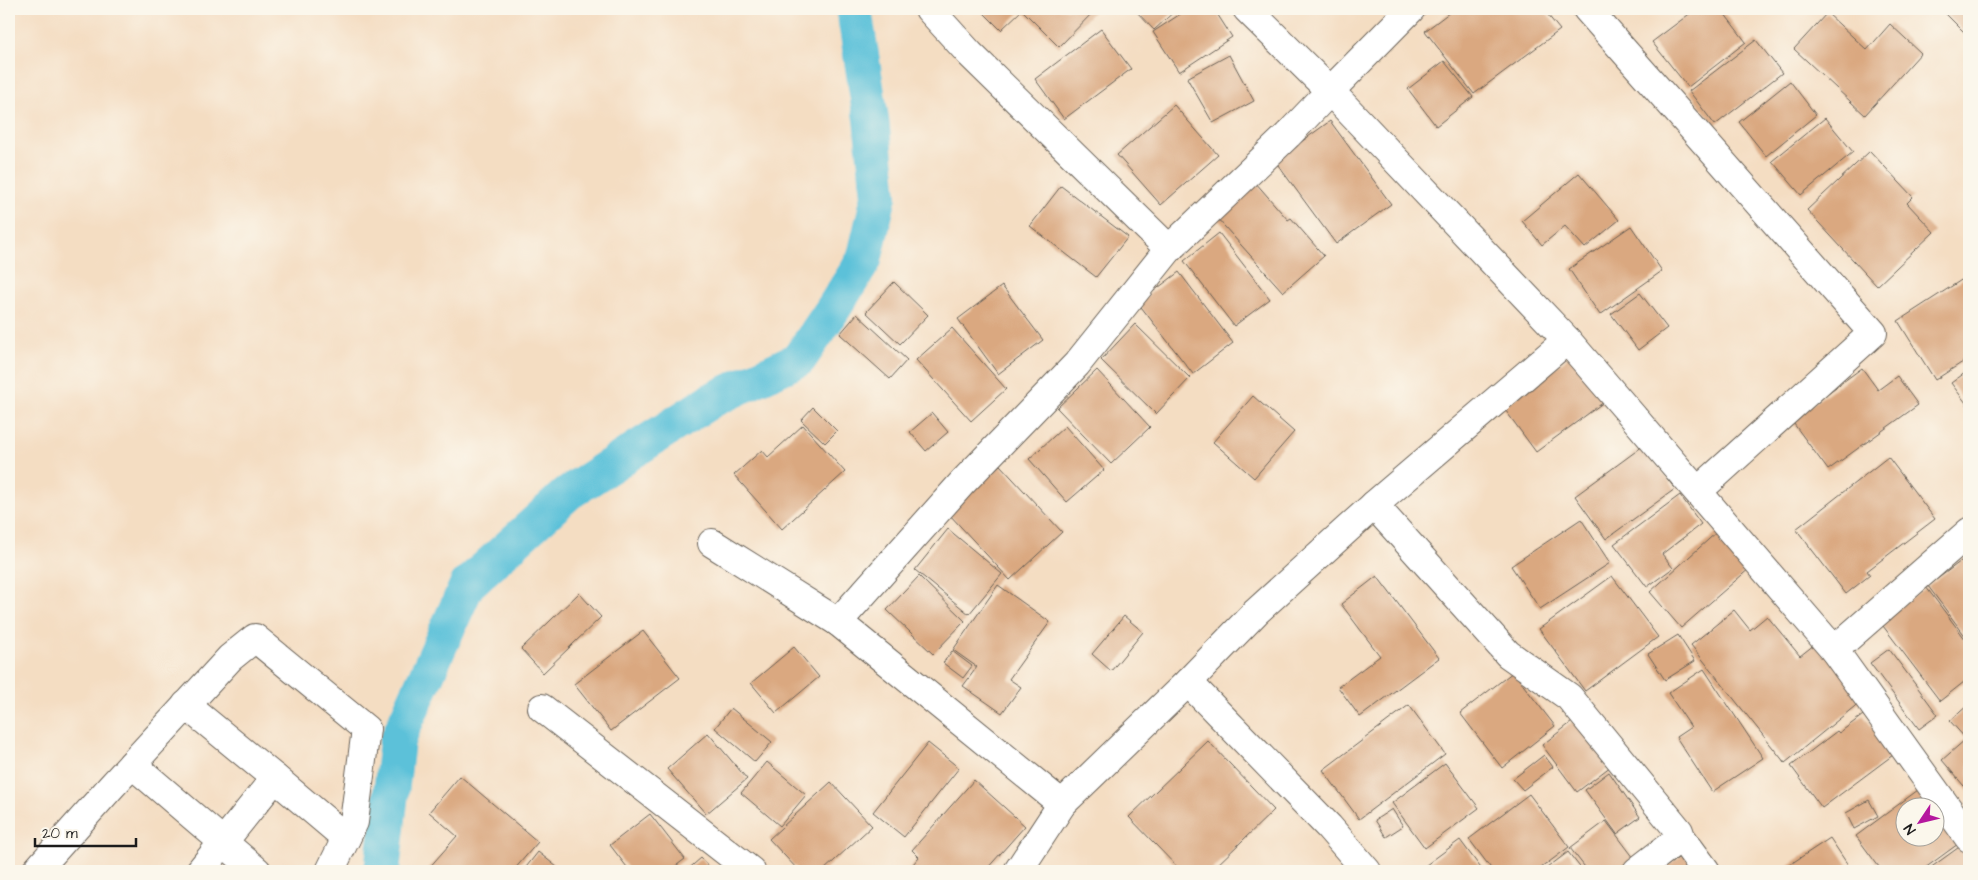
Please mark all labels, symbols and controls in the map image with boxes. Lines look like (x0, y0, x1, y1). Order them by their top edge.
north arrow (1896, 798, 1946, 848)
scale bar (35, 815, 136, 847)
text: N (1899, 819, 1921, 838)
text: 20 m (42, 823, 78, 844)

